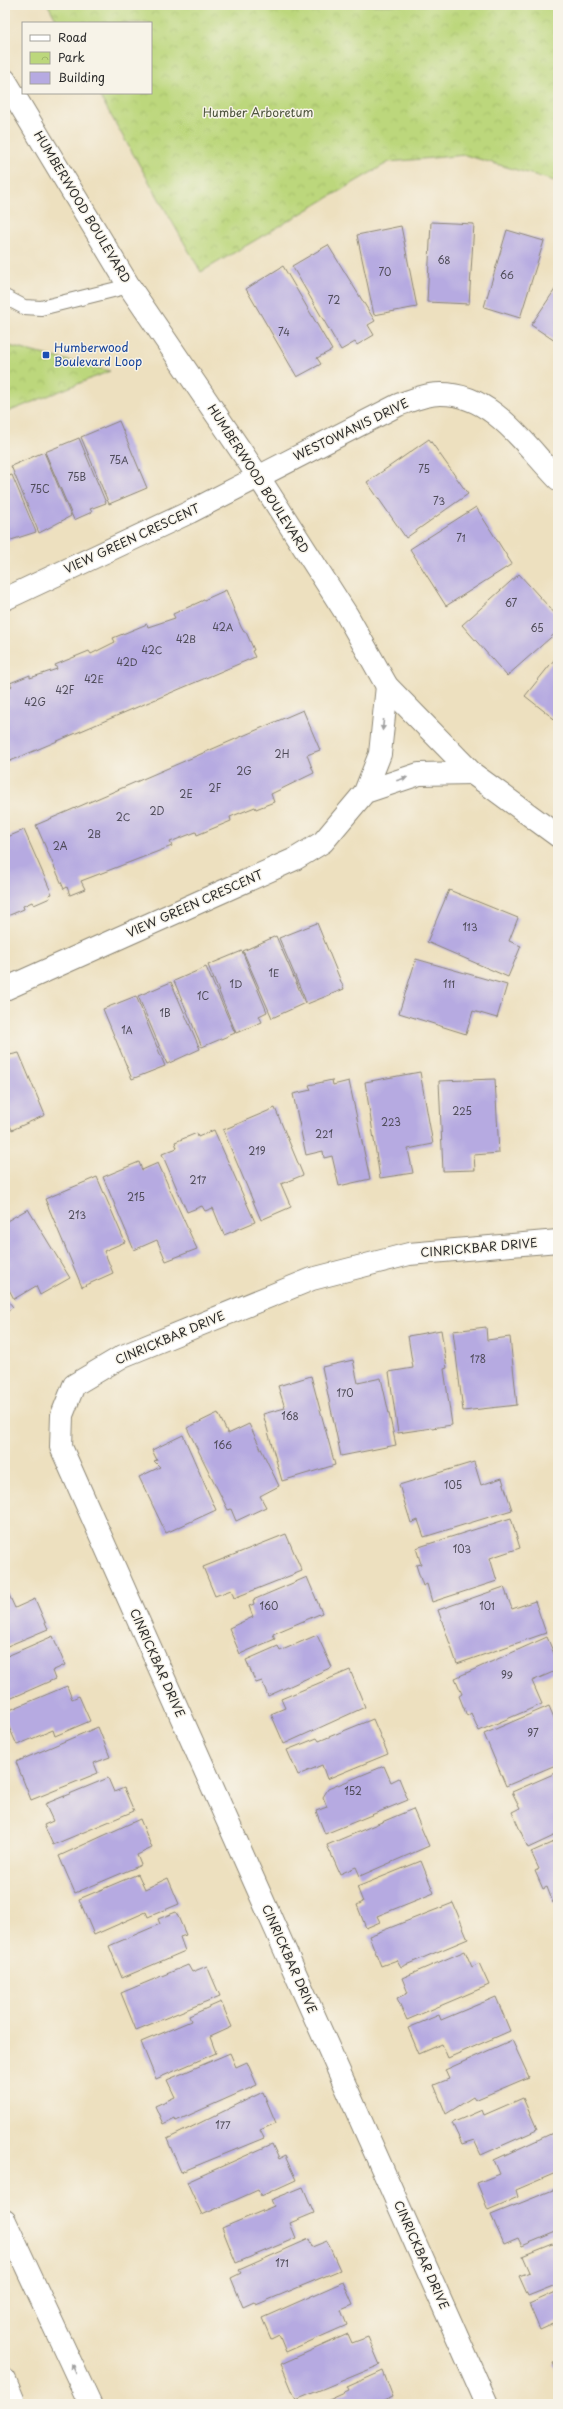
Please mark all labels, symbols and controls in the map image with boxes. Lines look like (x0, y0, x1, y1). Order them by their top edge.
legend (22, 22, 152, 94)
text: Road (58, 28, 87, 46)
text: Park (58, 48, 85, 66)
text: Building (58, 68, 105, 86)
park label: Humber Arboretum (203, 103, 313, 121)
street label: HUMBERWOOD BOULEVARD (30, 127, 136, 286)
house number: 68 (437, 252, 451, 267)
house number: 70 (379, 264, 391, 279)
house number: 66 (500, 267, 514, 282)
house number: 72 (328, 292, 340, 307)
house number: 74 (278, 324, 290, 339)
place label: Humberwood Boulevard Loop (54, 338, 142, 370)
marker: Humberwood Boulevard Loop (41, 350, 51, 360)
street label: WESTOWANIS DRIVE (290, 393, 411, 465)
street label: HUMBERWOOD BOULEVARD (204, 400, 314, 557)
house number: 75A (109, 452, 129, 467)
house number: 75 (418, 461, 430, 476)
house number: 75B (68, 469, 87, 484)
house number: 75C (30, 481, 50, 496)
house number: 73 (433, 493, 445, 508)
street label: VIEW GREEN CRESCENT (61, 498, 203, 577)
house number: 71 (456, 530, 466, 545)
house number: 67 (505, 595, 517, 610)
house number: 42A (213, 619, 234, 634)
house number: 65 (530, 620, 544, 635)
house number: 42B (176, 631, 196, 646)
house number: 42C (142, 642, 162, 657)
house number: 42D (116, 654, 138, 669)
house number: 42E (84, 671, 104, 686)
house number: 42F (55, 682, 75, 697)
house number: 42G (24, 694, 46, 709)
one-way arrow (380, 719, 387, 731)
house number: 2H (275, 746, 289, 761)
house number: 2G (236, 763, 252, 778)
one-way arrow (396, 776, 408, 782)
house number: 2F (209, 780, 222, 795)
house number: 2E (179, 786, 193, 801)
house number: 2D (150, 803, 165, 818)
house number: 2C (116, 809, 130, 824)
house number: 2B (87, 826, 101, 841)
house number: 2A (53, 838, 68, 853)
street label: VIEW GREEN CRESCENT (123, 864, 266, 941)
house number: 113 (462, 919, 478, 934)
house number: 1E (269, 965, 279, 980)
house number: 1D (230, 976, 242, 991)
house number: 111 (443, 976, 455, 991)
house number: 1C (197, 988, 209, 1003)
house number: 1B (159, 1005, 171, 1020)
house number: 1A (121, 1022, 133, 1037)
house number: 225 (452, 1103, 472, 1118)
house number: 223 (381, 1114, 401, 1129)
house number: 221 (315, 1126, 333, 1141)
house number: 219 (248, 1143, 266, 1158)
house number: 217 (190, 1172, 207, 1187)
house number: 215 (127, 1189, 145, 1204)
house number: 213 (68, 1207, 86, 1222)
street label: CINRICKBAR DRIVE (420, 1233, 538, 1261)
street label: CINRICKBAR DRIVE (112, 1306, 227, 1368)
house number: 178 (470, 1351, 486, 1366)
house number: 170 (336, 1385, 354, 1400)
house number: 168 (281, 1408, 299, 1423)
house number: 166 (214, 1437, 232, 1452)
house number: 105 (444, 1477, 462, 1492)
house number: 103 (453, 1541, 471, 1556)
house number: 160 (260, 1598, 278, 1613)
house number: 101 (479, 1598, 495, 1613)
street label: CINRICKBAR DRIVE (126, 1605, 190, 1720)
house number: 99 (501, 1667, 513, 1682)
house number: 97 (527, 1725, 539, 1740)
house number: 152 (344, 1783, 362, 1798)
street label: CINRICKBAR DRIVE (258, 1901, 322, 2016)
house number: 177 (215, 2117, 231, 2132)
street label: CINRICKBAR DRIVE (390, 2197, 454, 2312)
house number: 171 (275, 2255, 289, 2270)
one-way arrow (71, 2363, 77, 2374)

